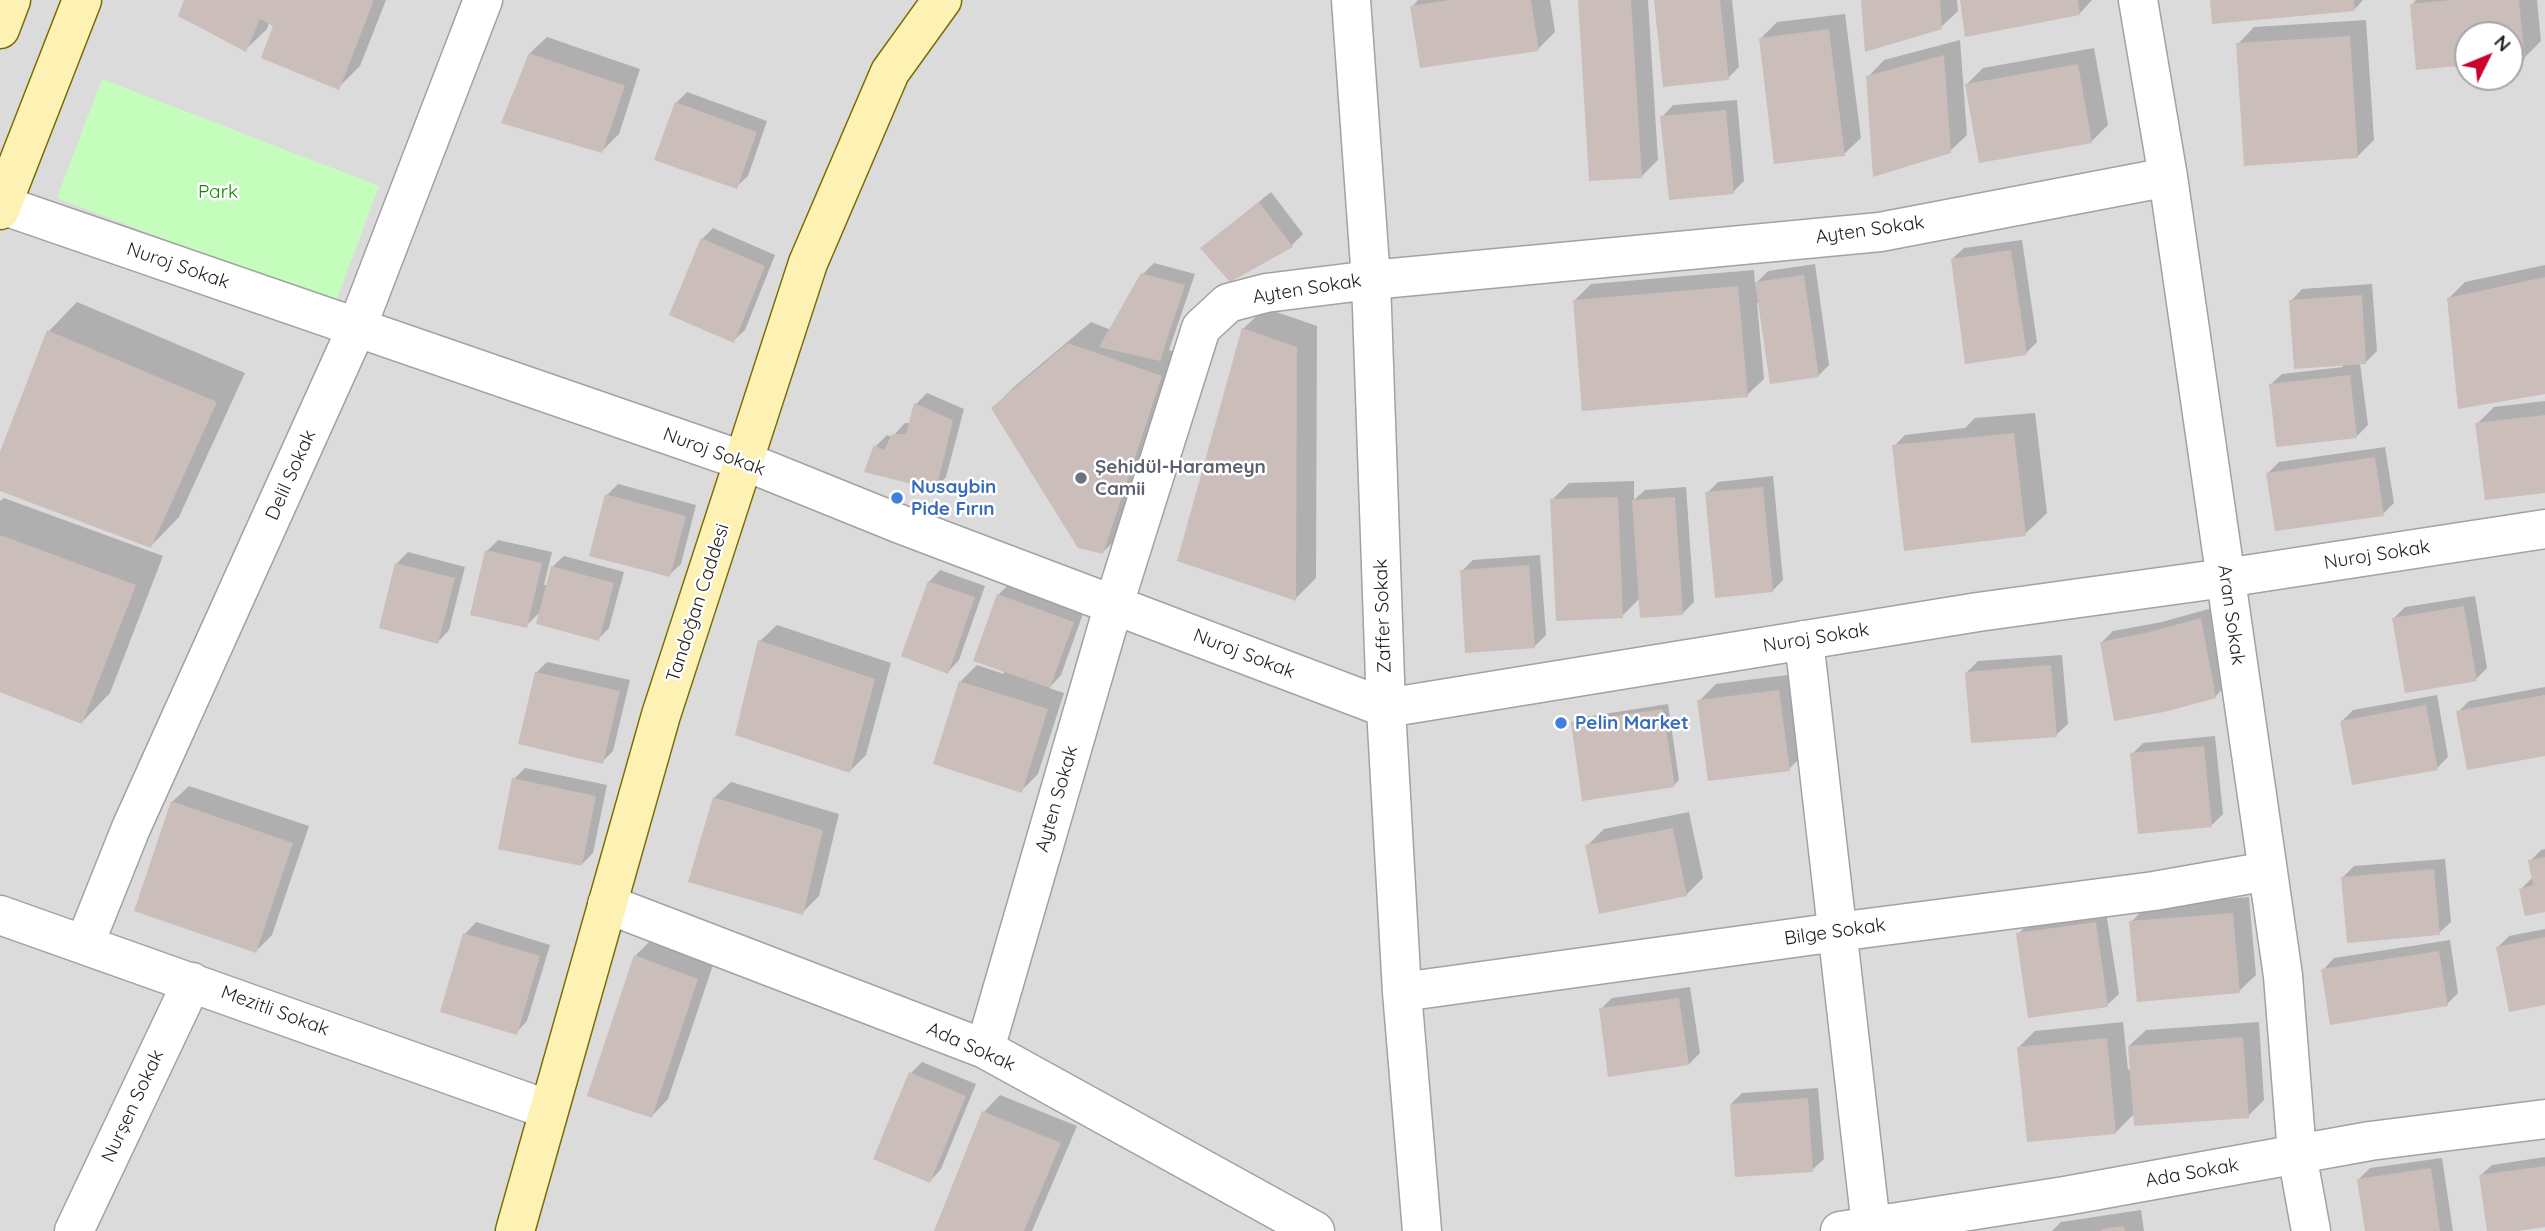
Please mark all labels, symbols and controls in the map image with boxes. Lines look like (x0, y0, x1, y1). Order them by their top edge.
north arrow (2454, 21, 2524, 91)
text: N (2489, 30, 2516, 56)
park label: Park (198, 181, 238, 203)
street label: Ayten Sokak (1814, 211, 1926, 249)
street label: Nuroj Sokak (124, 238, 232, 294)
street label: Ayten Sokak (1251, 269, 1363, 309)
street label: Nuroj Sokak (660, 423, 768, 481)
street label: Delil Sokak (261, 426, 321, 524)
place label: Şehidül-Harameyn Camii (1095, 456, 1266, 500)
marker: Şehidül-Harameyn Camii (1073, 470, 1089, 486)
place label: Nusaybin Pide Fırın (911, 476, 996, 520)
marker: Nusaybin Pide Fırın (889, 490, 905, 506)
street label: Tandoğan Caddesi (662, 521, 734, 685)
street label: Nuroj Sokak (2322, 535, 2432, 575)
street label: Zaffer Sokak (1370, 558, 1396, 674)
street label: Aran Sokak (2213, 563, 2249, 667)
street label: Nuroj Sokak (1761, 618, 1871, 658)
street label: Nuroj Sokak (1190, 624, 1298, 684)
place label: Pelin Market (1575, 712, 1689, 734)
marker: Pelin Market (1553, 715, 1569, 731)
street label: Ayten Sokak (1031, 743, 1083, 855)
street label: Bilge Sokak (1783, 914, 1887, 950)
street label: Mezitli Sokak (218, 981, 332, 1041)
street label: Ada Sokak (923, 1017, 1019, 1077)
street label: Nurşen Sokak (97, 1046, 169, 1166)
street label: Ada Sokak (2144, 1154, 2240, 1192)

